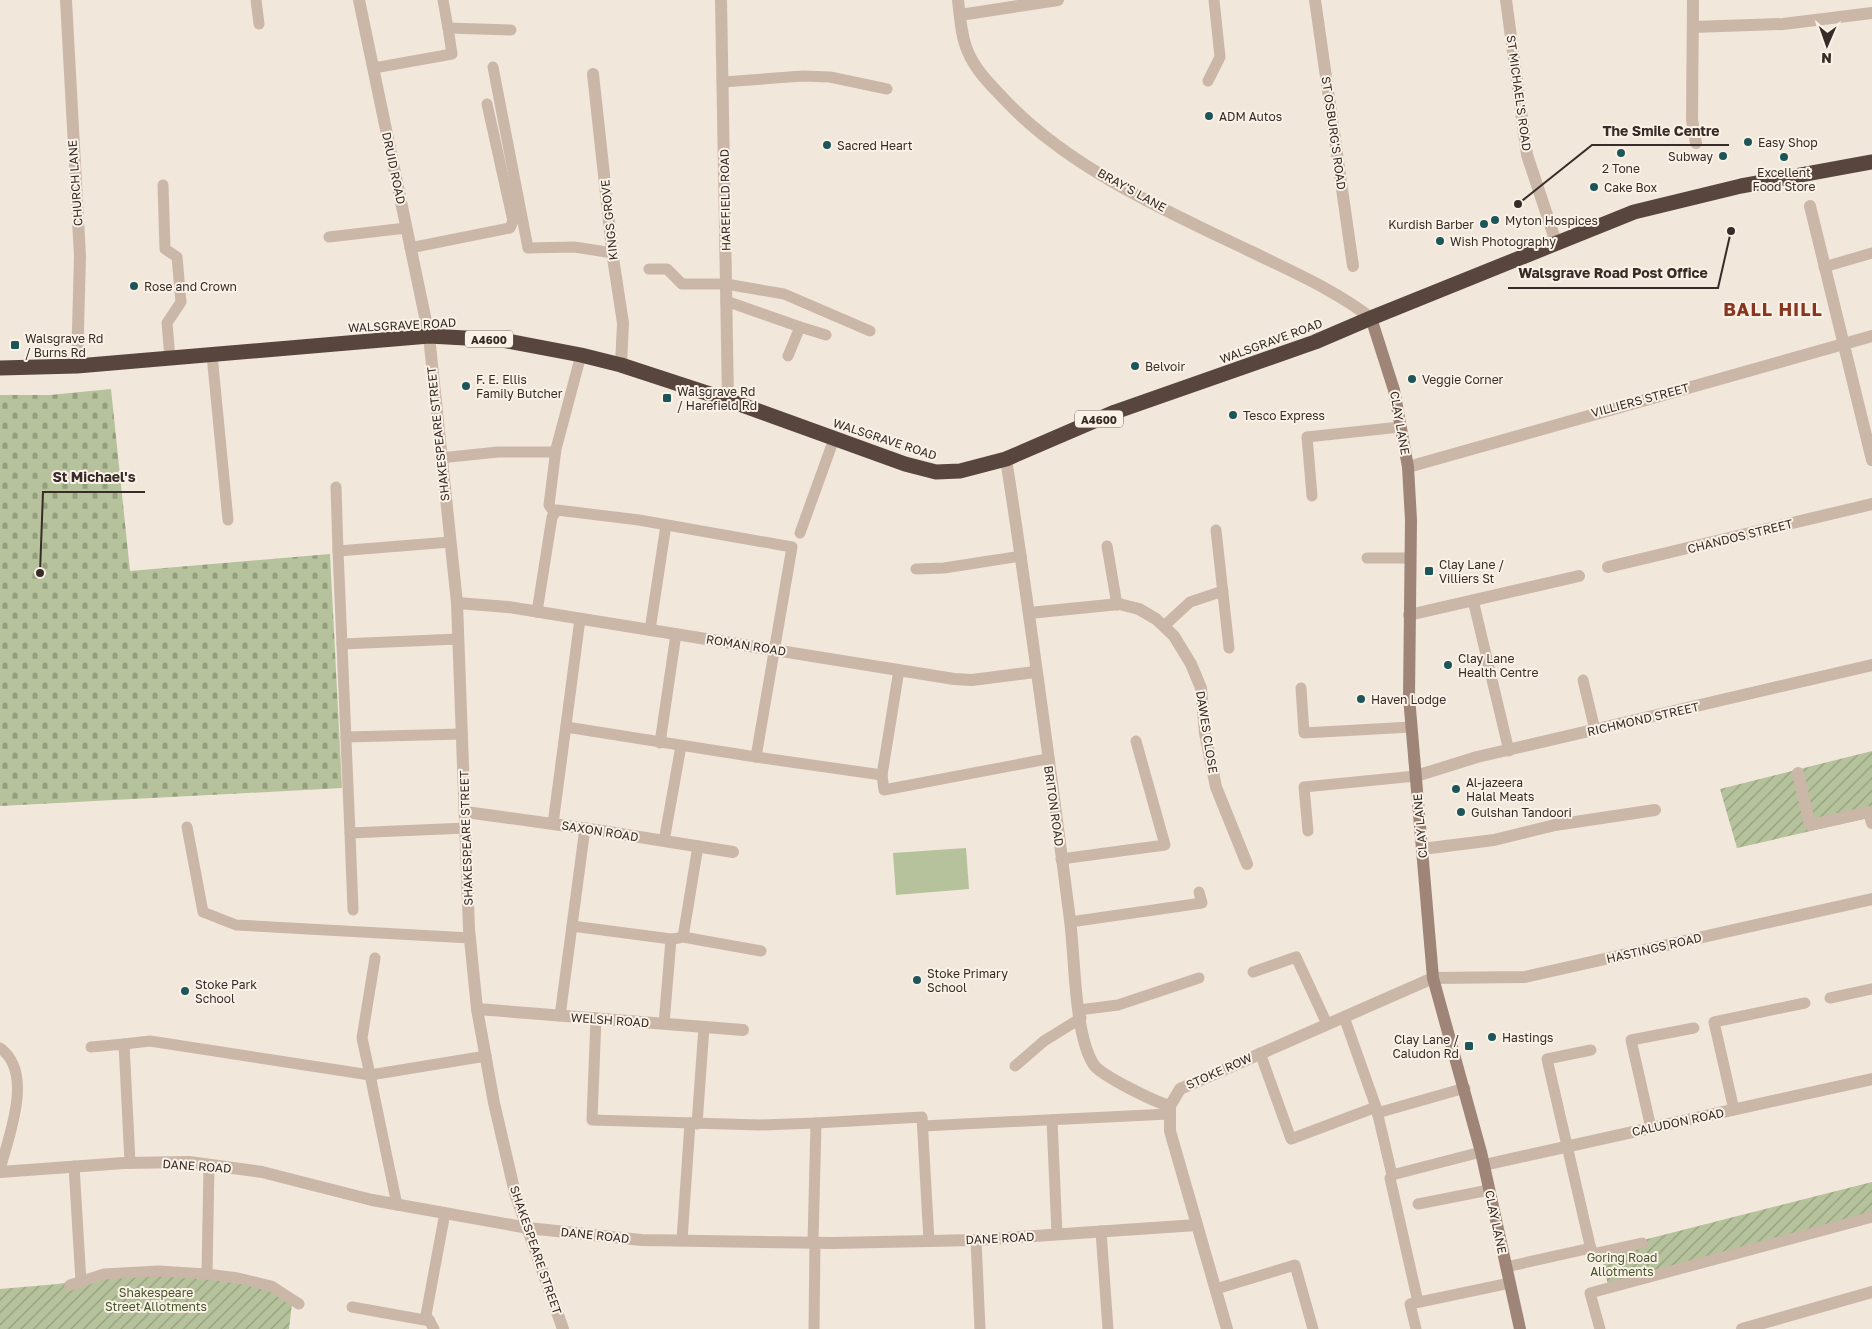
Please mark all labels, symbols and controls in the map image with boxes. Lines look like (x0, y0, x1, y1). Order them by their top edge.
north arrow (1802, 20, 1852, 70)
street label: ST MICHAEL'S ROAD (1503, 34, 1535, 152)
text: N (1821, 50, 1832, 67)
street label: ST OSBURG'S ROAD (1319, 75, 1349, 191)
place label: ADM Autos (1219, 109, 1282, 124)
marker: ADM Autos (1203, 110, 1215, 122)
callout: The Smile Centre (1592, 116, 1729, 145)
text: The Smile Centre (1603, 122, 1719, 139)
street label: DRUID ROAD (379, 130, 409, 206)
place label: Easy Shop (1758, 135, 1818, 150)
marker: Easy Shop (1742, 136, 1754, 148)
place label: Sacred Heart (837, 138, 913, 153)
street label: CHURCH LANE (65, 139, 85, 227)
marker: Sacred Heart (821, 139, 833, 151)
marker: 2 Tone (1615, 147, 1627, 159)
street label: HAREFIELD ROAD (717, 149, 733, 251)
place label: Subway (1668, 149, 1713, 164)
marker: Subway (1717, 150, 1729, 162)
marker: Excellent Food Store (1778, 151, 1790, 163)
place label: 2 Tone (1602, 161, 1640, 176)
street label: BRAY'S LANE (1095, 165, 1169, 215)
place label: Excellent Food Store (1753, 165, 1815, 194)
street label: KINGS GROVE (597, 179, 621, 261)
place label: Cake Box (1604, 180, 1657, 195)
marker: Cake Box (1588, 181, 1600, 193)
place label: Myton Hospices (1505, 213, 1598, 228)
marker: Myton Hospices (1489, 214, 1501, 226)
place label: Kurdish Barber (1388, 217, 1474, 232)
marker: Kurdish Barber (1478, 218, 1490, 230)
place label: Wish Photography (1450, 234, 1556, 249)
marker: Wish Photography (1434, 235, 1446, 247)
callout: Walsgrave Road Post Office (1508, 259, 1718, 288)
text: Walsgrave Road Post Office (1518, 264, 1708, 281)
place label: Rose and Crown (144, 279, 237, 294)
marker: Rose and Crown (128, 280, 140, 292)
district label: BALL HILL (1723, 298, 1823, 320)
street label: WALSGRAVE ROAD (348, 315, 456, 335)
street label: WALSGRAVE ROAD (1218, 315, 1324, 367)
road number: A4600 (465, 330, 513, 348)
place label: Walsgrave Rd / Burns Rd (25, 331, 103, 360)
marker: Walsgrave Rd / Burns Rd (9, 339, 21, 351)
place label: Belvoir (1145, 359, 1185, 374)
marker: Belvoir (1129, 360, 1141, 372)
street label: SHAKESPEARE STREET (423, 365, 453, 502)
place label: F. E. Ellis Family Butcher (476, 372, 563, 401)
place label: Veggie Corner (1422, 372, 1504, 387)
marker: Veggie Corner (1406, 373, 1418, 385)
marker: F. E. Ellis Family Butcher (460, 380, 472, 392)
street label: VILLIERS STREET (1589, 380, 1691, 420)
place label: Walsgrave Rd / Harefield Rd (677, 384, 757, 413)
street label: CLAY LANE (1387, 390, 1413, 456)
marker: Walsgrave Rd / Harefield Rd (661, 392, 673, 404)
place label: Tesco Express (1243, 408, 1325, 423)
marker: Tesco Express (1227, 409, 1239, 421)
road number: A4600 (1075, 410, 1123, 428)
street label: WALSGRAVE ROAD (831, 415, 939, 463)
callout: St Michael's (43, 463, 145, 492)
text: St Michael's (53, 468, 136, 485)
street label: CHANDOS STREET (1686, 516, 1795, 556)
place label: Clay Lane / Villiers St (1439, 557, 1504, 586)
marker: Clay Lane / Villiers St (1423, 565, 1435, 577)
street label: ROMAN ROAD (705, 631, 787, 659)
place label: Clay Lane Health Centre (1458, 651, 1538, 680)
marker: Clay Lane Health Centre (1442, 659, 1454, 671)
street label: DAWES CLOSE (1193, 690, 1221, 774)
place label: Haven Lodge (1371, 692, 1446, 707)
marker: Haven Lodge (1355, 693, 1367, 705)
street label: RICHMOND STREET (1586, 699, 1701, 739)
street label: BRITON ROAD (1041, 765, 1067, 847)
street label: SHAKESPEARE STREET (456, 770, 476, 906)
place label: Al-jazeera Halal Meats (1466, 775, 1534, 804)
marker: Al-jazeera Halal Meats (1450, 783, 1462, 795)
street label: CLAY LANE (1410, 793, 1430, 859)
place label: Gulshan Tandoori (1471, 805, 1572, 820)
marker: Gulshan Tandoori (1455, 806, 1467, 818)
street label: SAXON ROAD (560, 818, 640, 844)
street label: HASTINGS ROAD (1605, 930, 1703, 966)
place label: Stoke Primary School (927, 966, 1008, 995)
marker: Stoke Primary School (911, 974, 923, 986)
place label: Stoke Park School (195, 977, 257, 1006)
marker: Stoke Park School (179, 985, 191, 997)
street label: WELSH ROAD (570, 1010, 650, 1030)
place label: Hastings (1502, 1030, 1553, 1045)
marker: Hastings (1486, 1031, 1498, 1043)
place label: Clay Lane / Caludon Rd (1393, 1032, 1459, 1061)
marker: Clay Lane / Caludon Rd (1463, 1040, 1475, 1052)
street label: STOKE ROW (1184, 1050, 1255, 1092)
street label: CALUDON ROAD (1631, 1105, 1725, 1139)
street label: DANE ROAD (162, 1156, 232, 1176)
street label: SHAKESPEARE STREET (507, 1184, 565, 1317)
street label: CLAY LANE (1482, 1189, 1510, 1255)
street label: DANE ROAD (560, 1224, 630, 1246)
street label: DANE ROAD (965, 1229, 1035, 1247)
park label: Goring Road Allotments (1587, 1250, 1657, 1279)
park label: Shakespeare Street Allotments (105, 1285, 207, 1314)

